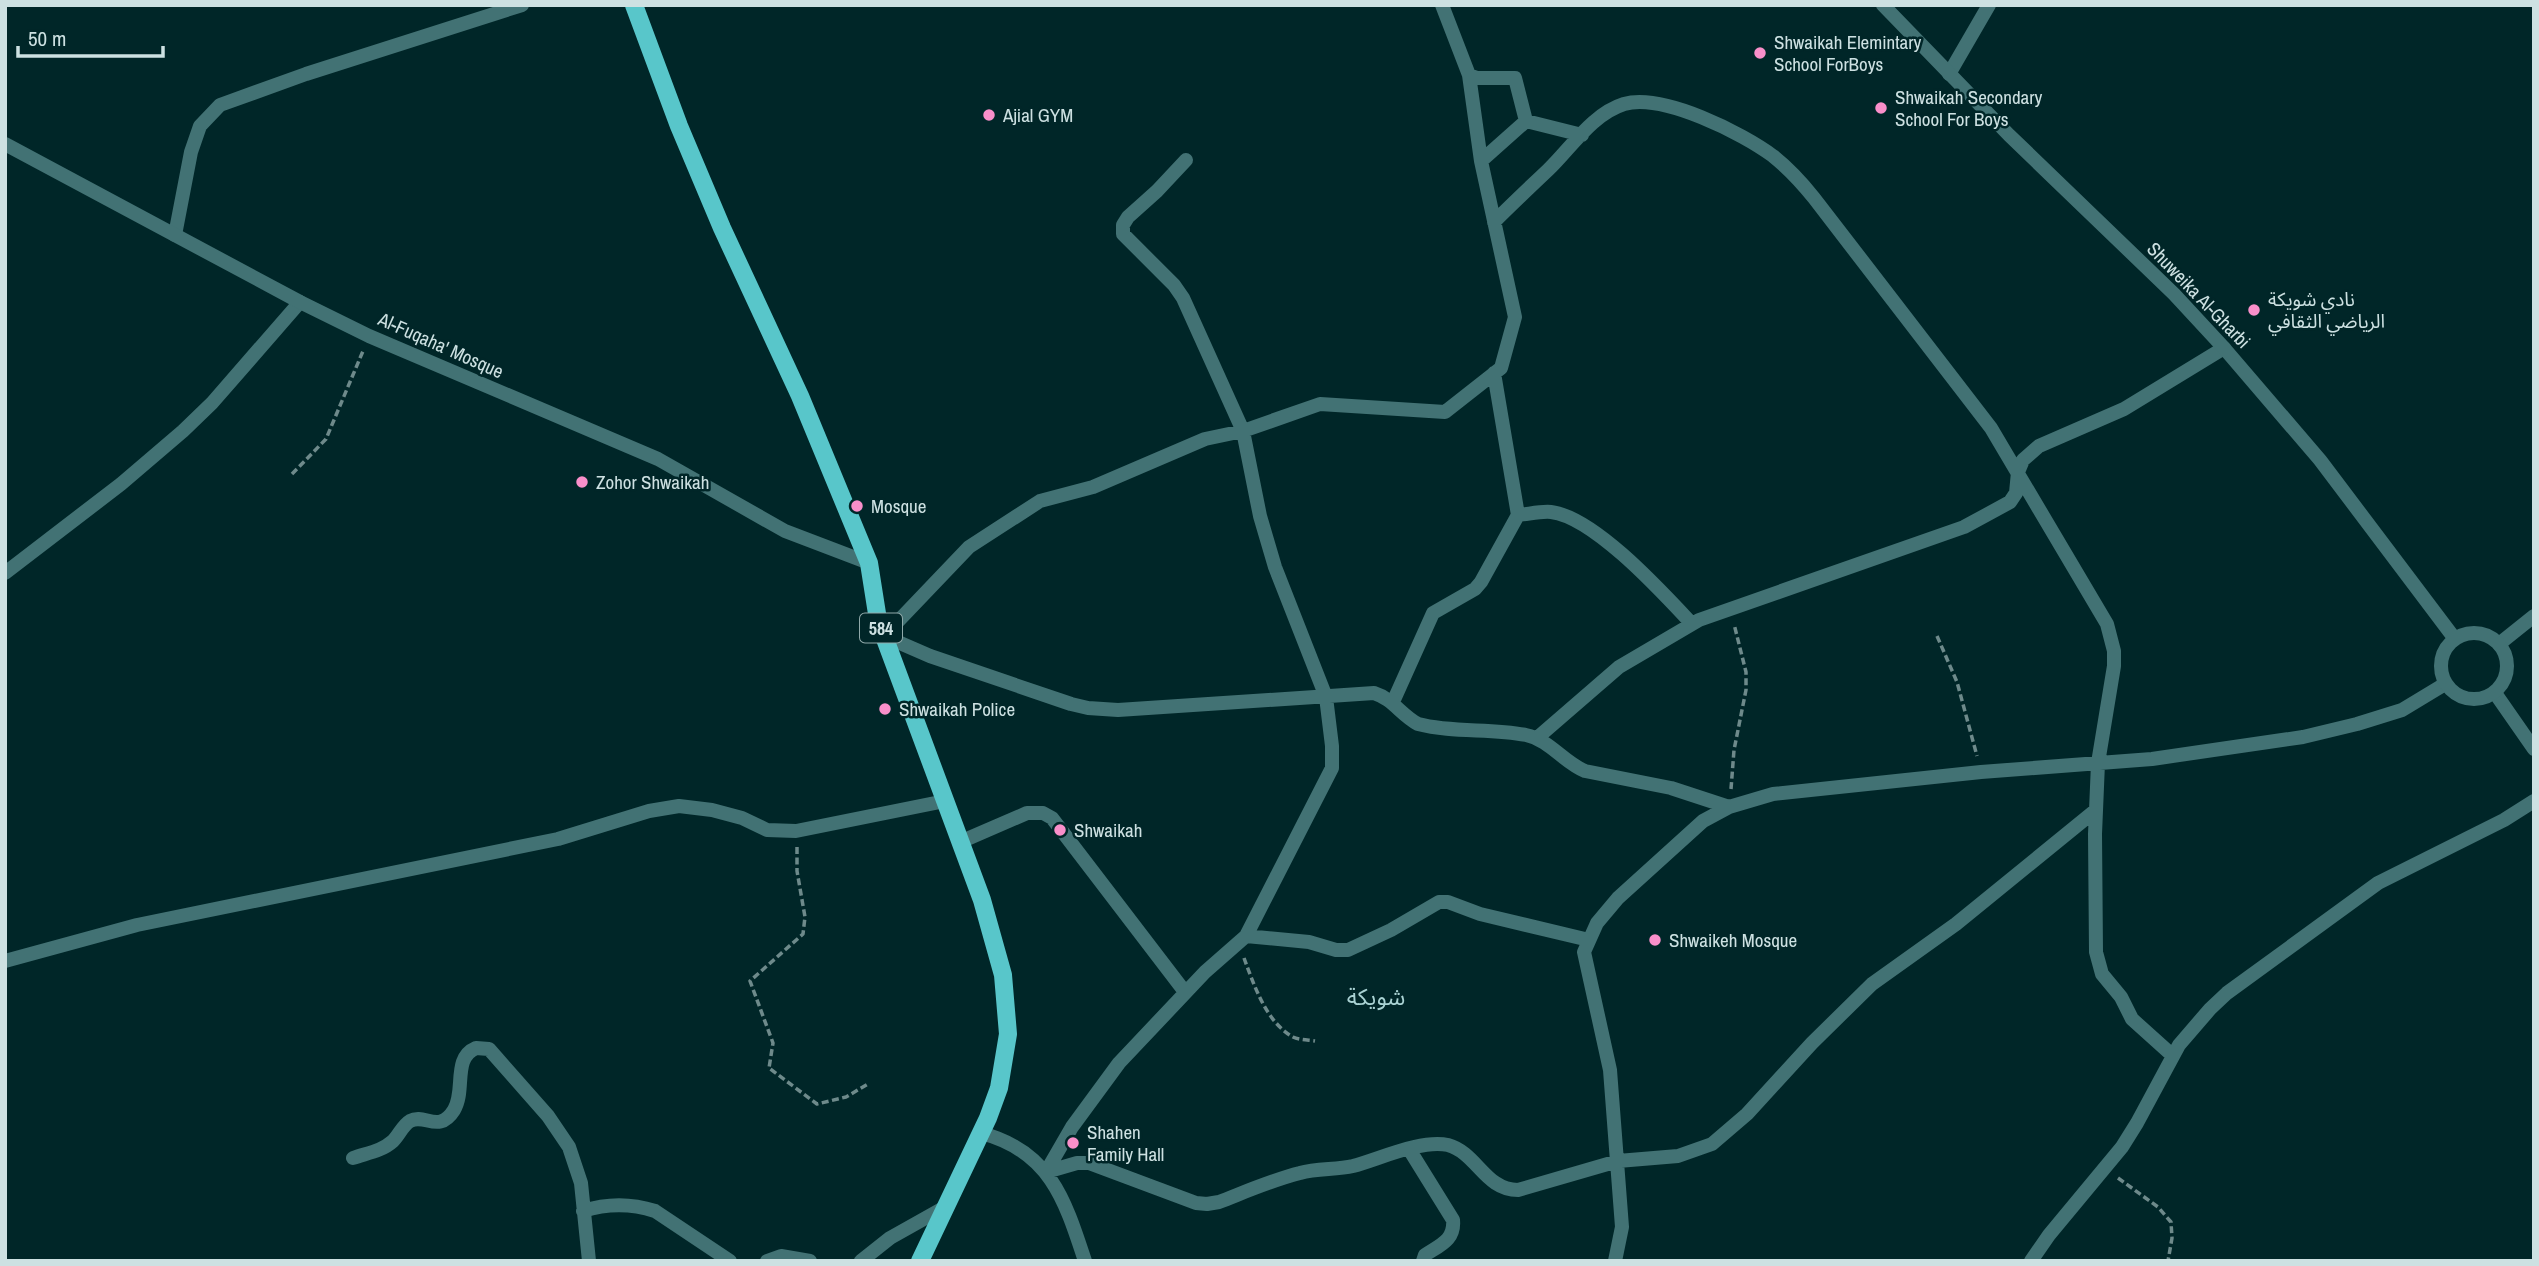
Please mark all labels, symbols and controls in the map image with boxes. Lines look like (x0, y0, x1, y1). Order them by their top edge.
scale bar (18, 14, 163, 58)
text: 50 m (28, 24, 66, 53)
place label: Shwaikah Elemintary School ForBoys (1774, 29, 1921, 77)
marker: Shwaikah Elemintary School ForBoys (1752, 45, 1768, 61)
place label: Shwaikah Secondary School For Boys (1895, 84, 2042, 132)
marker: Shwaikah Secondary School For Boys (1873, 100, 1889, 116)
place label: Ajial GYM (1002, 102, 1073, 128)
marker: Ajial GYM (981, 107, 997, 123)
street label: Shuweika Al-Gharbi (2142, 236, 2256, 354)
place label: نادي شويكة الرياضي الثقافي (2268, 286, 2385, 336)
marker: نادي شويكة الرياضي الثقافي (2246, 302, 2262, 318)
street label: Al-Fuqaha' Mosque (373, 305, 508, 384)
place label: Zohor Shwaikah (596, 469, 709, 495)
marker: Zohor Shwaikah (574, 474, 590, 490)
place label: Mosque (871, 493, 926, 519)
marker: Mosque (849, 498, 865, 514)
road number: 584 (860, 614, 902, 642)
place label: Shwaikah Police (899, 696, 1015, 722)
marker: Shwaikah Police (877, 701, 893, 717)
place label: Shwaikah (1074, 817, 1142, 843)
marker: Shwaikah (1052, 822, 1068, 838)
place label: Shwaikeh Mosque (1669, 927, 1797, 953)
marker: Shwaikeh Mosque (1647, 932, 1663, 948)
district label: شويكة (1347, 981, 1405, 1012)
place label: Shahen Family Hall (1087, 1119, 1164, 1167)
marker: Shahen Family Hall (1065, 1135, 1081, 1151)

